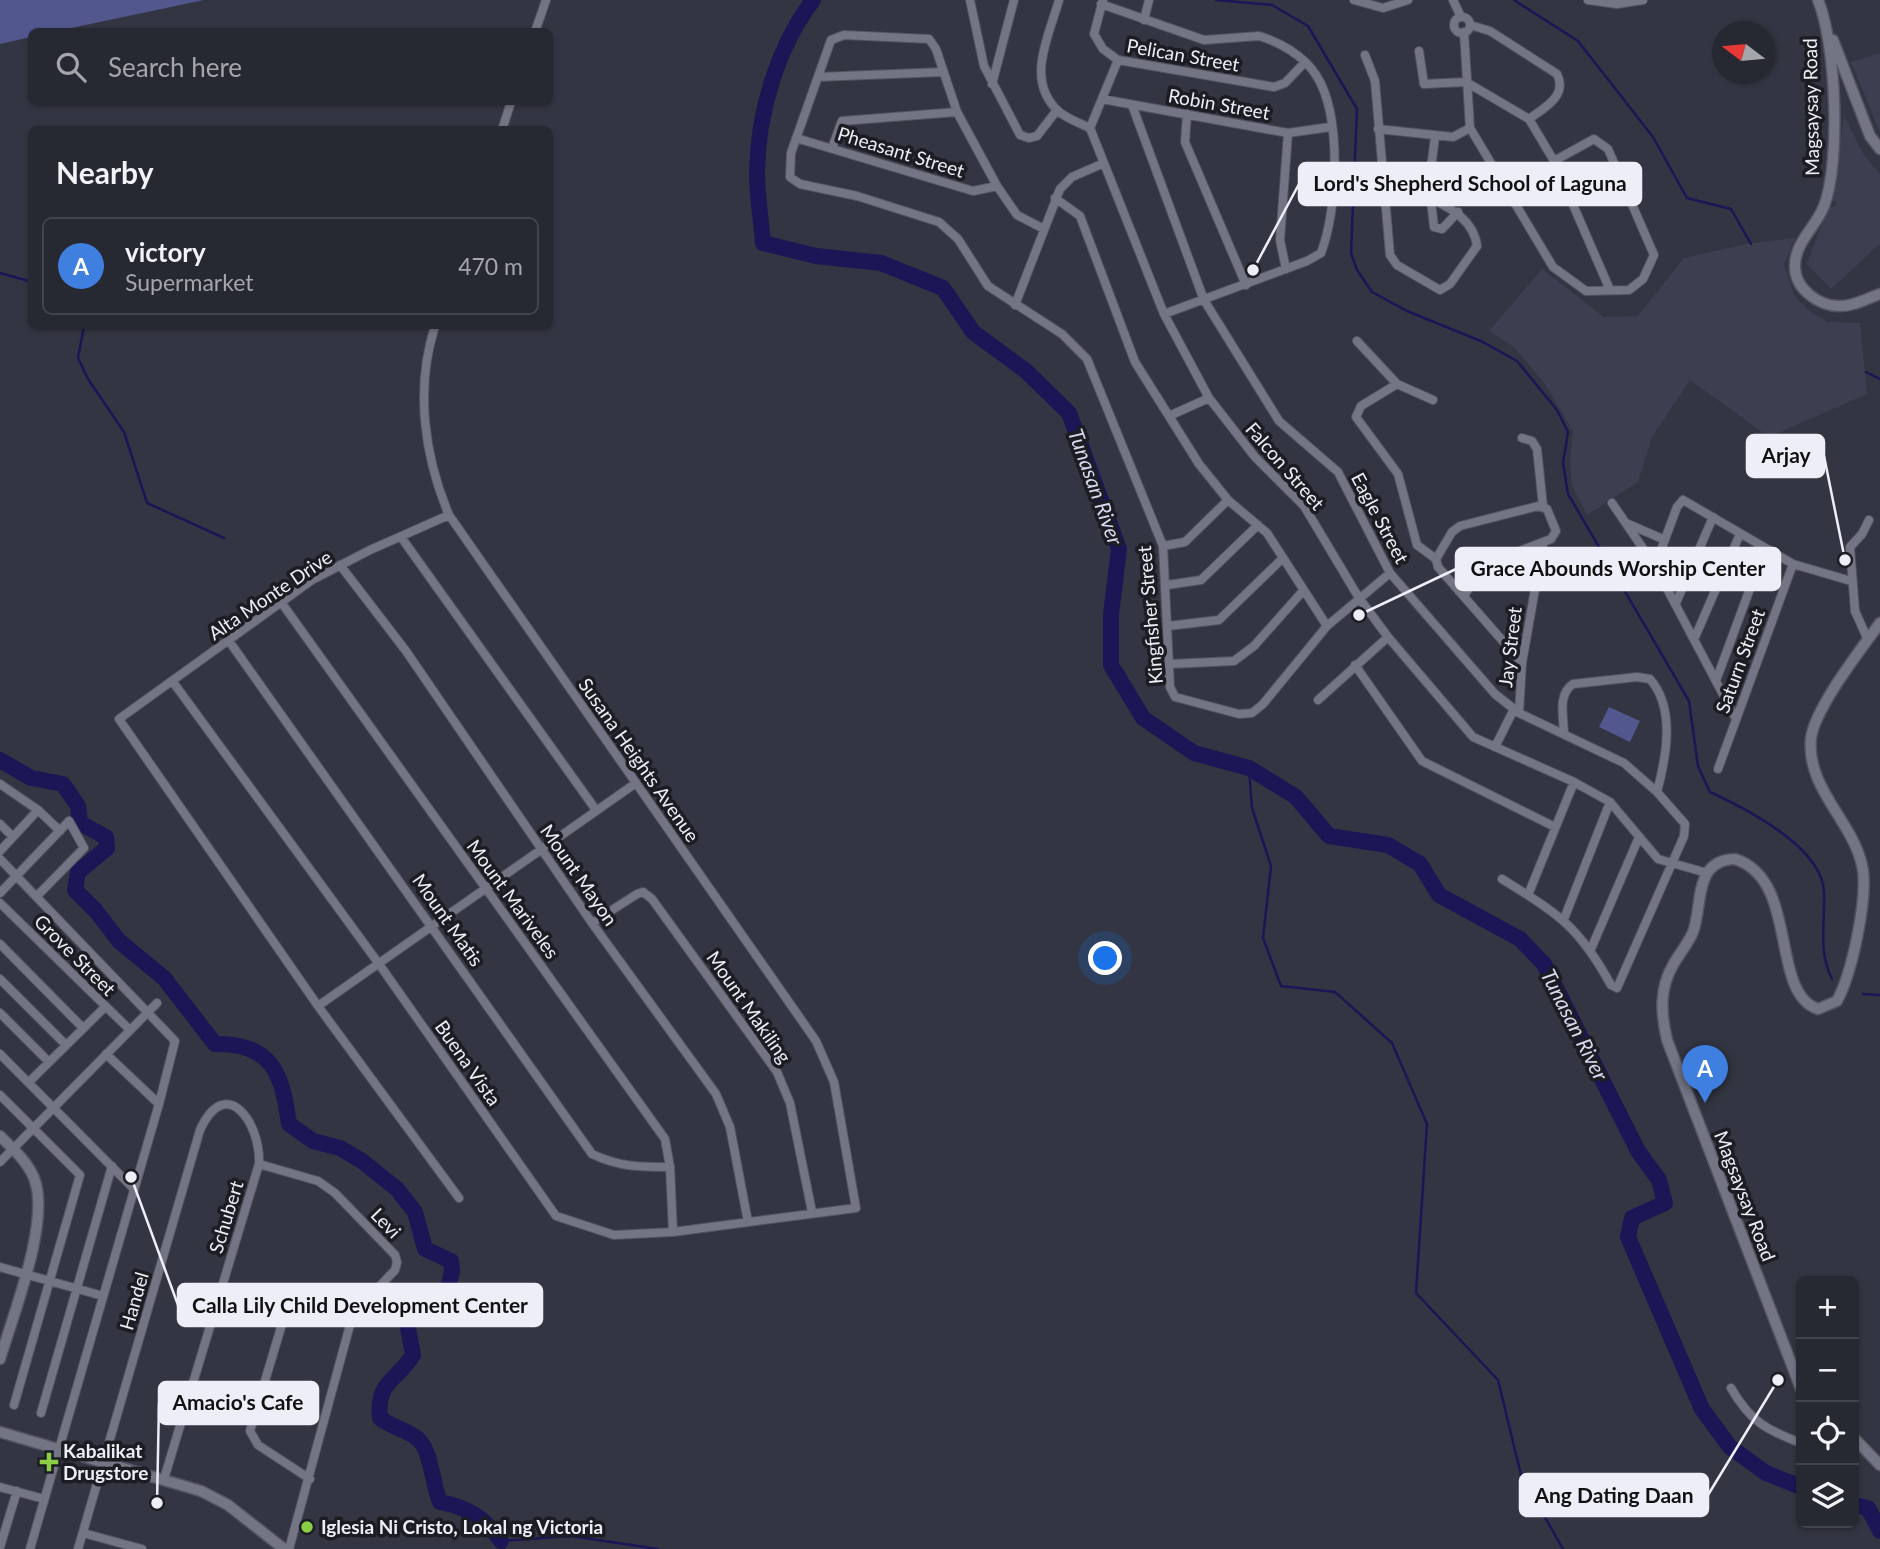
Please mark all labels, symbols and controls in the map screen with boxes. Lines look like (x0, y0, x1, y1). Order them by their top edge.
north arrow (1712, 21, 1775, 84)
search box (28, 28, 553, 105)
street label: Pelican Street (1125, 33, 1241, 76)
street label: Magsaysay Road (1798, 38, 1823, 176)
icon: search (52, 48, 90, 86)
text: Search here (108, 51, 242, 83)
street label: Robin Street (1166, 83, 1272, 124)
street label: Pheasant Street (835, 121, 967, 182)
text: Nearby (56, 154, 154, 190)
callout: Lord's Shepherd School of Laguna (1299, 163, 1641, 205)
text: Lord's Shepherd School of Laguna (1313, 170, 1627, 195)
text: victory (125, 236, 206, 268)
text: A (73, 252, 89, 280)
text: 470 m (458, 252, 523, 280)
text: Supermarket (125, 268, 254, 296)
street label: Falcon Street (1241, 417, 1330, 514)
water label: Tunasan River (1064, 425, 1129, 549)
callout: Arjay (1747, 435, 1824, 477)
text: Arjay (1760, 442, 1811, 467)
street label: Eagle Street (1347, 468, 1414, 567)
street label: Alta Monte Drive (204, 545, 336, 644)
street label: Kingfisher Street (1132, 545, 1167, 685)
callout: Grace Abounds Worship Center (1456, 548, 1780, 590)
text: Grace Abounds Worship Center (1471, 555, 1766, 580)
street label: Jay Street (1493, 605, 1526, 689)
street label: Saturn Street (1710, 605, 1769, 716)
street label: Susana Heights Avenue (574, 673, 705, 846)
street label: Mount Mayon (536, 820, 623, 930)
street label: Mount Mariveles (463, 835, 564, 963)
street label: Mount Matis (408, 869, 489, 970)
street label: Grove Street (30, 909, 121, 1000)
your location (1088, 941, 1122, 975)
street label: Mount Makiling (702, 946, 797, 1067)
water label: Tunasan River (1537, 964, 1614, 1085)
street label: Buena Vista (431, 1016, 506, 1110)
pin: A (1682, 1045, 1728, 1103)
street label: Magsaysay Road (1710, 1128, 1781, 1264)
street label: Schubert (204, 1177, 248, 1256)
street label: Levi (367, 1203, 406, 1243)
street label: Handel (114, 1269, 153, 1333)
map controls (1796, 1276, 1859, 1528)
button: + (1796, 1276, 1859, 1339)
callout: Calla Lily Child Development Center (178, 1284, 542, 1326)
text: Calla Lily Child Development Center (192, 1292, 528, 1317)
button: − (1796, 1339, 1859, 1402)
callout: Amacio's Cafe (159, 1382, 318, 1424)
text: Amacio's Cafe (171, 1389, 304, 1414)
button: locate (1796, 1402, 1859, 1465)
place label: Kabalikat Drugstore (63, 1439, 148, 1484)
marker: Kabalikat Drugstore (41, 1454, 57, 1470)
button: layers (1796, 1465, 1859, 1528)
callout: Ang Dating Daan (1520, 1474, 1708, 1516)
text: Ang Dating Daan (1533, 1482, 1694, 1507)
place label: Iglesia Ni Cristo, Lokal ng Victoria (321, 1515, 603, 1538)
marker: Iglesia Ni Cristo, Lokal ng Victoria (299, 1519, 315, 1535)

